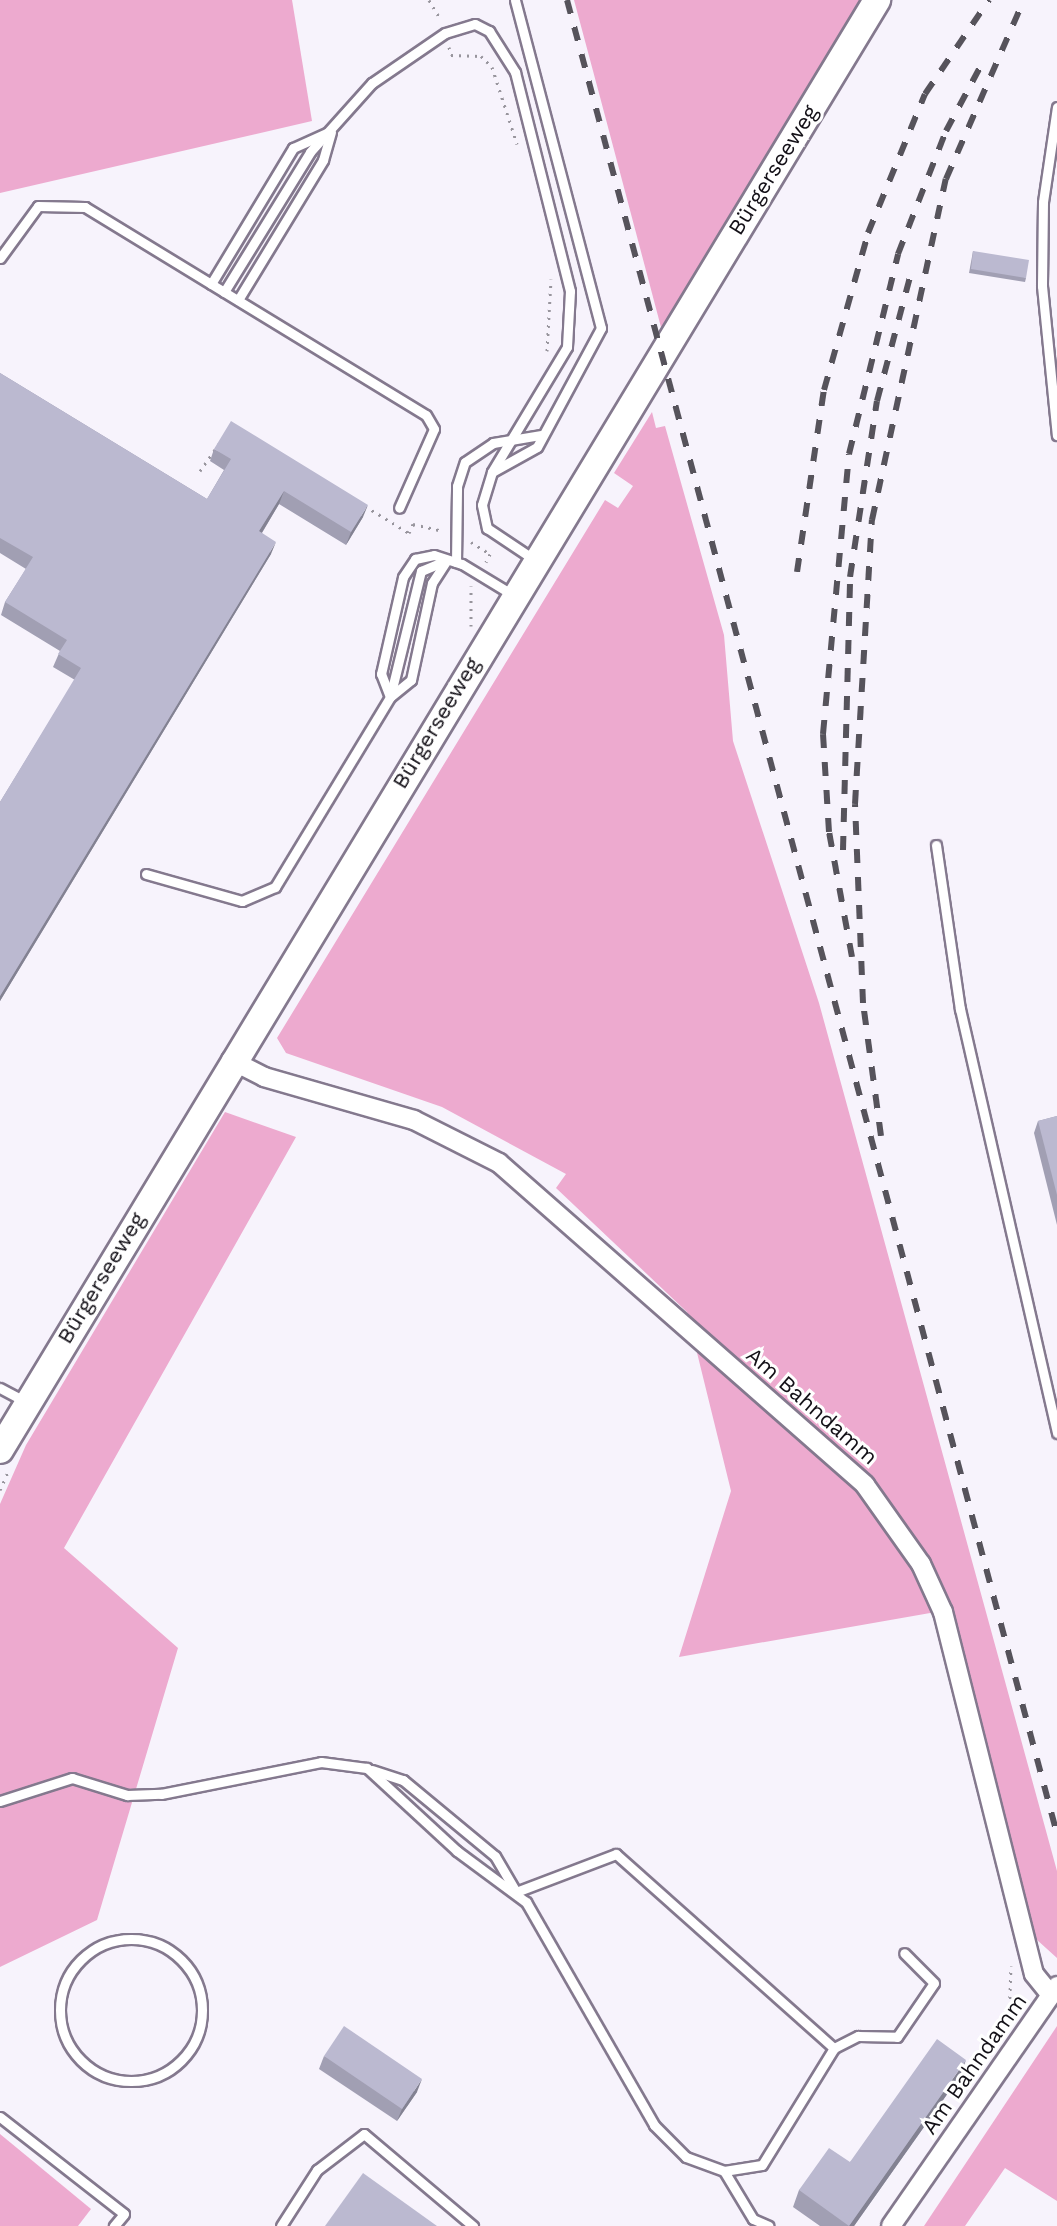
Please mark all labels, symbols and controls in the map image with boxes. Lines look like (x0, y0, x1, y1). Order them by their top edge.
street label: Bürgerseeweg (722, 100, 824, 240)
street label: Bürgerseeweg (386, 653, 486, 793)
street label: Bürgerseeweg (51, 1208, 151, 1348)
street label: Am Bahndamm (741, 1342, 883, 1470)
street label: Am Bahndamm (916, 1989, 1032, 2139)

